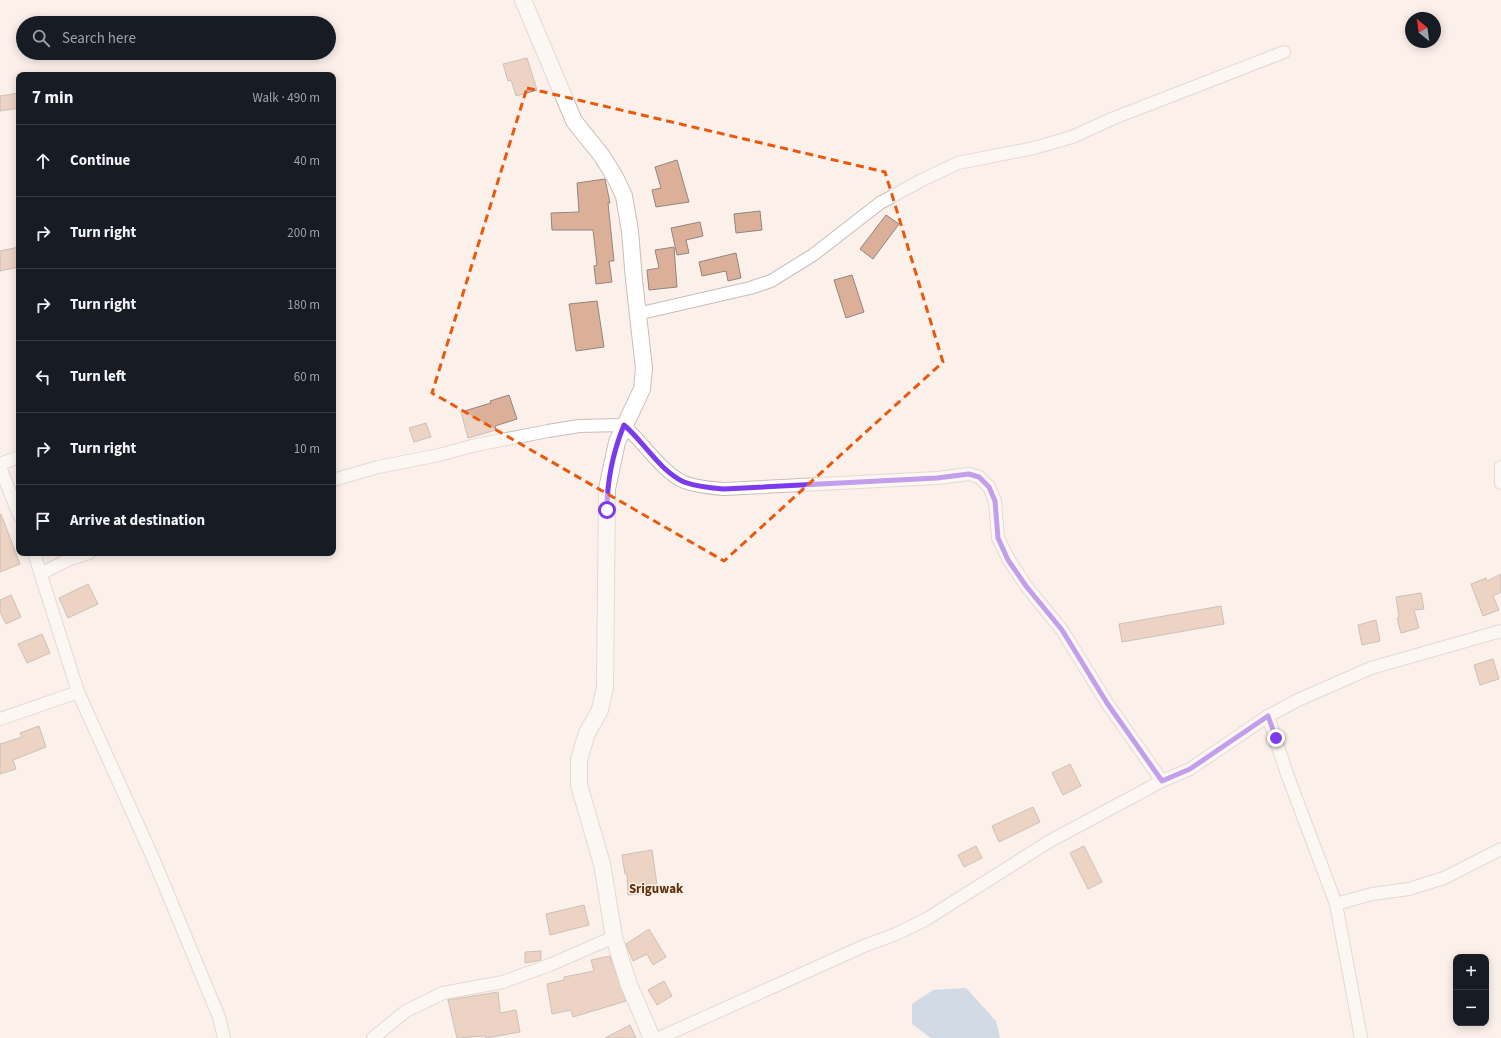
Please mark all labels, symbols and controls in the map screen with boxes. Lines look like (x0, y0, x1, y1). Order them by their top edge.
north arrow (1405, 12, 1441, 48)
search box (16, 16, 336, 60)
icon: search (30, 27, 52, 49)
text: Search here (62, 28, 136, 49)
text: 7 min (32, 86, 73, 110)
text: Walk · 490 m (252, 89, 320, 107)
icon: ahead (32, 150, 54, 172)
text: Continue (70, 150, 130, 171)
text: 40 m (294, 152, 320, 170)
icon: right (32, 222, 54, 244)
text: Turn right (70, 222, 136, 243)
text: 200 m (287, 224, 320, 242)
icon: right (32, 294, 54, 316)
text: Turn right (70, 294, 136, 315)
text: 180 m (287, 296, 320, 314)
icon: left (32, 366, 54, 388)
text: Turn left (70, 366, 126, 387)
text: 60 m (294, 368, 320, 386)
icon: right (32, 438, 54, 460)
text: Turn right (70, 438, 136, 459)
text: 10 m (294, 440, 320, 458)
route start (598, 501, 616, 519)
icon: arrive (32, 510, 54, 532)
text: Arrive at destination (70, 510, 205, 531)
route end (1267, 729, 1285, 747)
district label: Sriguwak (629, 880, 684, 898)
map controls (1453, 954, 1489, 1026)
button: + (1453, 954, 1489, 990)
button: − (1453, 990, 1489, 1026)

